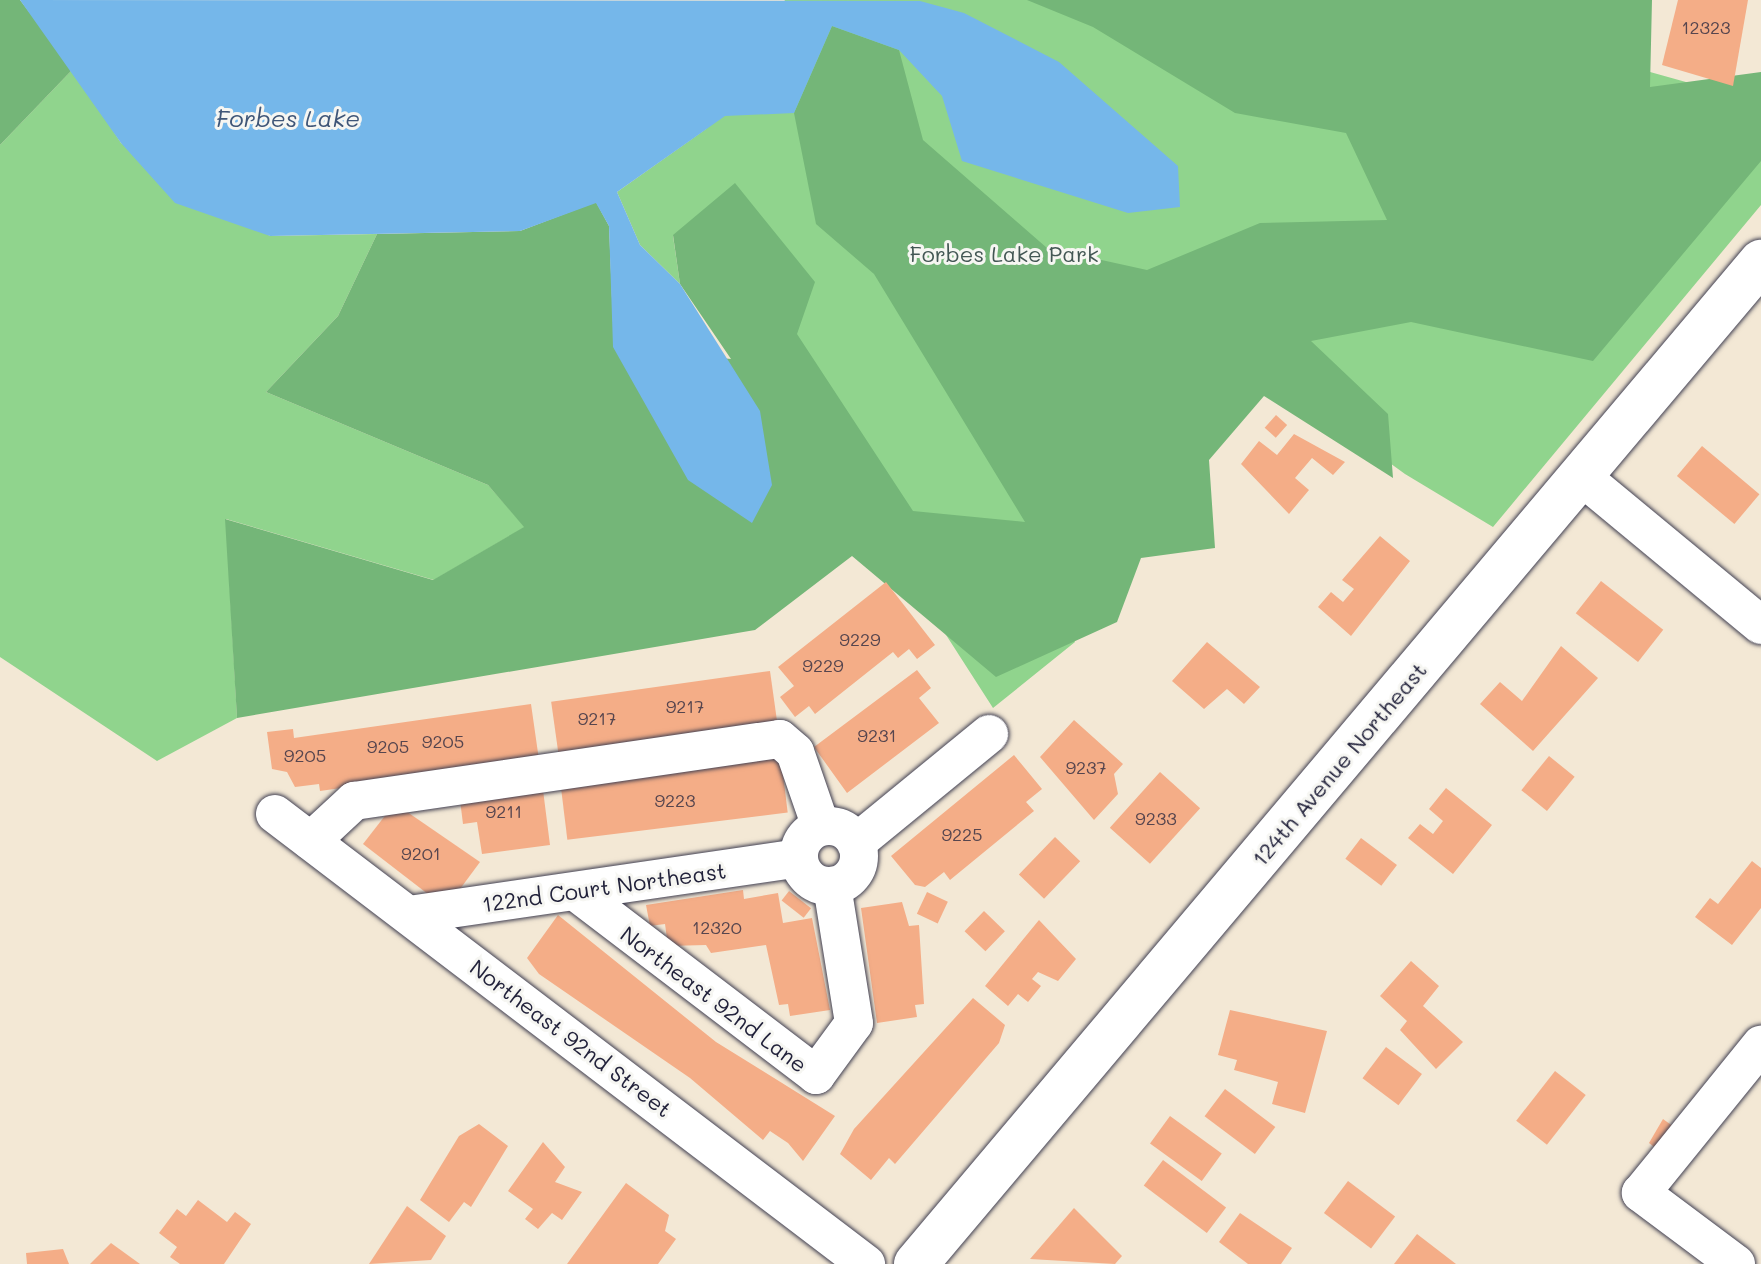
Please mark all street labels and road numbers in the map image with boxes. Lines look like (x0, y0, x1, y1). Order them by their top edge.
street label: 124th Avenue Northeast (1246, 657, 1432, 871)
street label: 122nd Court Northeast (480, 857, 728, 917)
street label: Northeast 92nd Lane (616, 920, 812, 1078)
street label: Northeast 92nd Street (465, 954, 677, 1122)

